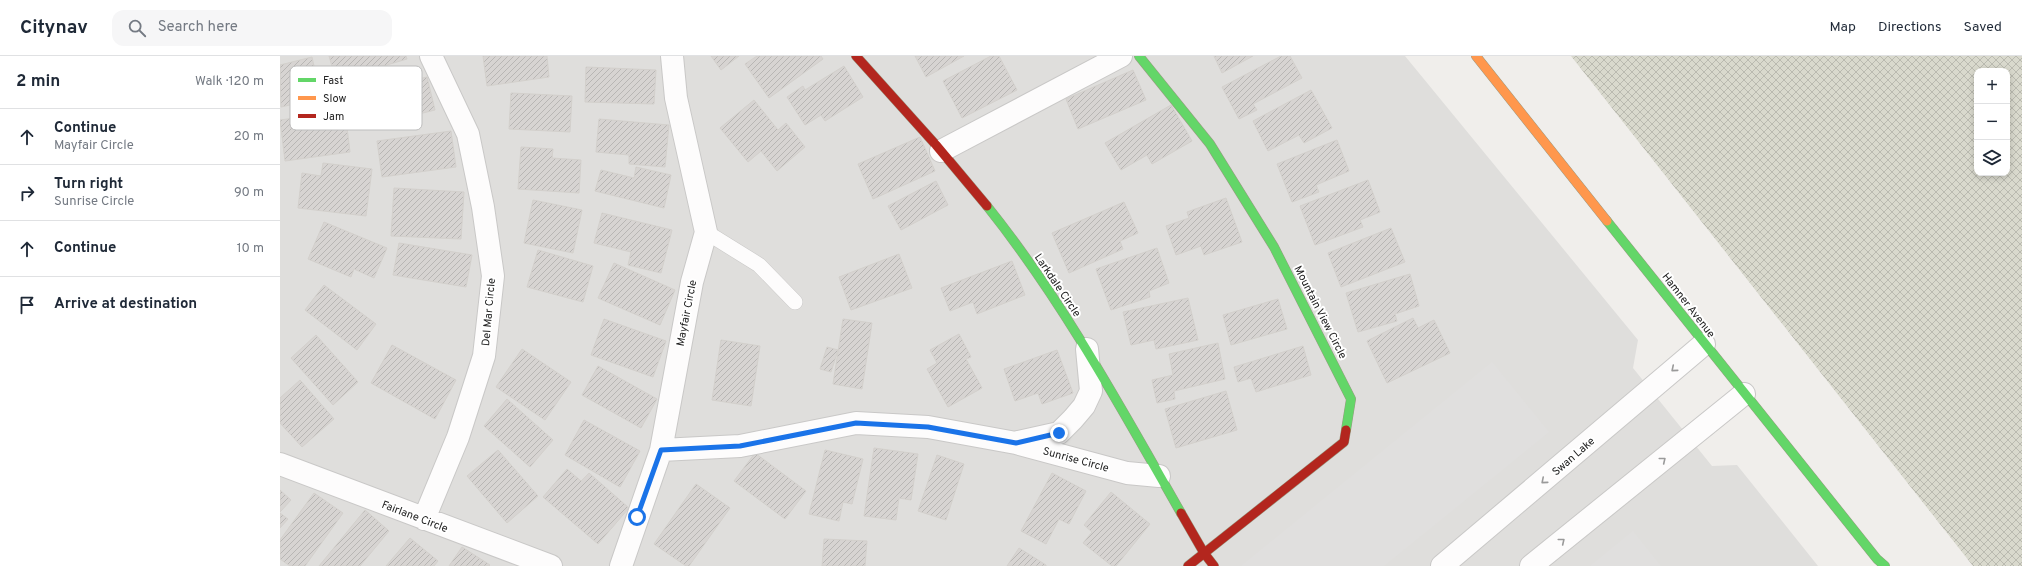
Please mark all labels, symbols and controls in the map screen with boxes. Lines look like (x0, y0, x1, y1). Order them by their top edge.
search box (112, 10, 392, 46)
text: Citynav (20, 16, 88, 40)
icon: search (126, 17, 148, 39)
text: Search here (158, 18, 238, 37)
text: Map (1830, 19, 1856, 36)
text: Directions (1878, 19, 1942, 36)
text: Saved (1964, 19, 2002, 36)
legend (290, 66, 422, 130)
map controls (1974, 68, 2010, 176)
button: + (1974, 68, 2010, 104)
text: 2 min (16, 71, 60, 93)
text: Walk · 120 m (195, 74, 264, 90)
text: Fast (323, 74, 343, 88)
text: Slow (323, 92, 346, 106)
button: − (1974, 104, 2010, 140)
text: Jam (323, 110, 344, 124)
text: Continue (54, 119, 116, 138)
icon: ahead (16, 126, 38, 148)
text: 20 m (234, 129, 264, 145)
text: Mayfair Circle (54, 138, 134, 154)
button: layers (1974, 140, 2010, 176)
text: Turn right (54, 175, 123, 194)
icon: right (16, 182, 38, 204)
text: 90 m (234, 185, 264, 201)
text: Sunrise Circle (54, 194, 134, 210)
icon: ahead (16, 238, 38, 260)
text: Continue (54, 239, 116, 258)
text: 10 m (237, 241, 264, 257)
street label: Larkdale Circle (1031, 251, 1084, 320)
street label: Mountain View Circle (1291, 264, 1350, 361)
street label: Hamner Avenue (1659, 270, 1718, 341)
street label: Del Mar Circle (479, 277, 499, 347)
street label: Mayfair Circle (674, 279, 700, 348)
icon: arrive (16, 294, 38, 316)
text: Arrive at destination (54, 295, 197, 314)
one-way arrow (1672, 365, 1679, 372)
route end (1050, 424, 1068, 442)
street label: Swan Lake (1549, 434, 1598, 479)
street label: Sunrise Circle (1041, 444, 1110, 476)
one-way arrow (1658, 457, 1665, 464)
one-way arrow (1541, 477, 1548, 484)
street label: Fairlane Circle (379, 498, 450, 536)
route start (628, 508, 646, 526)
one-way arrow (1557, 539, 1564, 546)

